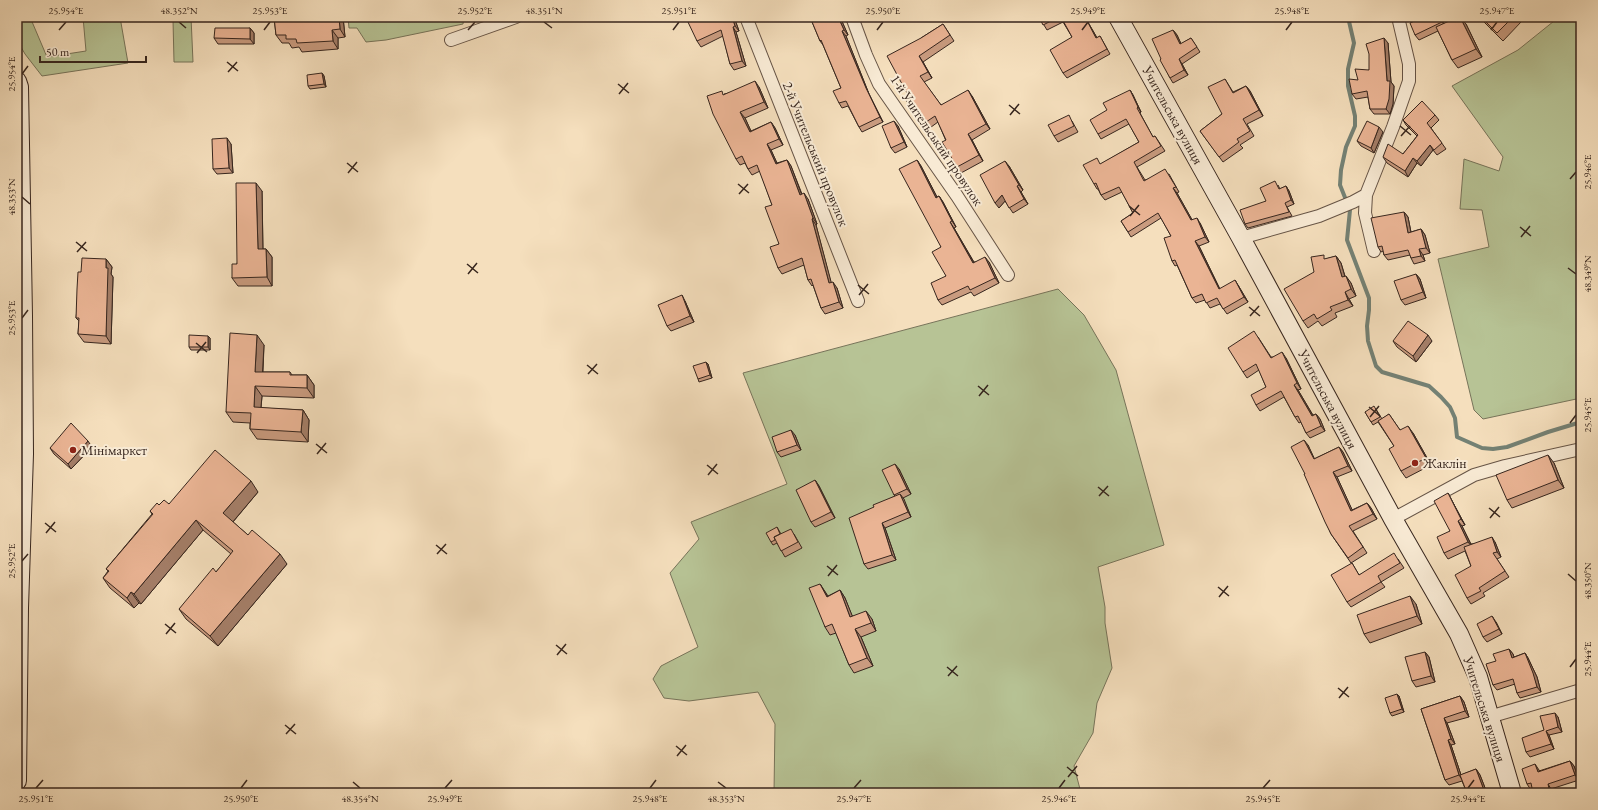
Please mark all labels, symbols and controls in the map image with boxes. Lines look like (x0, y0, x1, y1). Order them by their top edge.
text: 25.954°E (49, 4, 84, 17)
text: 48.352°N (160, 4, 198, 17)
text: 25.953°E (253, 4, 288, 17)
text: 25.952°E (458, 4, 493, 17)
text: 48.351°N (525, 4, 563, 17)
text: 25.951°E (662, 4, 697, 17)
text: 25.950°E (866, 4, 901, 17)
text: 25.949°E (1071, 4, 1106, 17)
text: 25.948°E (1275, 4, 1310, 17)
text: 25.947°E (1480, 4, 1515, 17)
scale bar (40, 38, 146, 64)
text: 50 m (46, 44, 70, 60)
text: 25.954°E (5, 56, 18, 91)
street label: Учительська вулиця (1138, 62, 1208, 168)
street label: 1-й Учительський провулок (886, 71, 988, 209)
street label: 2-й Учительський провулок (779, 79, 853, 229)
text: 25.946°E (1581, 154, 1594, 189)
text: 48.353°N (5, 178, 18, 216)
text: 48.349°N (1581, 255, 1594, 293)
text: 25.953°E (5, 300, 18, 335)
street label: Учительська вулиця (1294, 345, 1362, 452)
text: 25.945°E (1581, 397, 1594, 432)
place label: Мінімаркет (81, 441, 147, 459)
marker: Мінімаркет (68, 445, 78, 455)
place label: Жаклін (1422, 454, 1466, 472)
marker: Жаклін (1410, 458, 1420, 468)
text: 25.952°E (5, 543, 18, 578)
text: 48.350°N (1581, 562, 1594, 600)
text: 25.944°E (1581, 641, 1594, 676)
street label: Учительська вулиця (1459, 653, 1511, 764)
text: 25.951°E (19, 792, 54, 805)
text: 25.950°E (224, 792, 259, 805)
text: 48.354°N (341, 792, 379, 805)
text: 25.949°E (428, 792, 463, 805)
text: 25.948°E (633, 792, 668, 805)
text: 48.353°N (707, 792, 745, 805)
text: 25.947°E (837, 792, 872, 805)
text: 25.946°E (1042, 792, 1077, 805)
text: 25.945°E (1246, 792, 1281, 805)
text: 25.944°E (1451, 792, 1486, 805)

